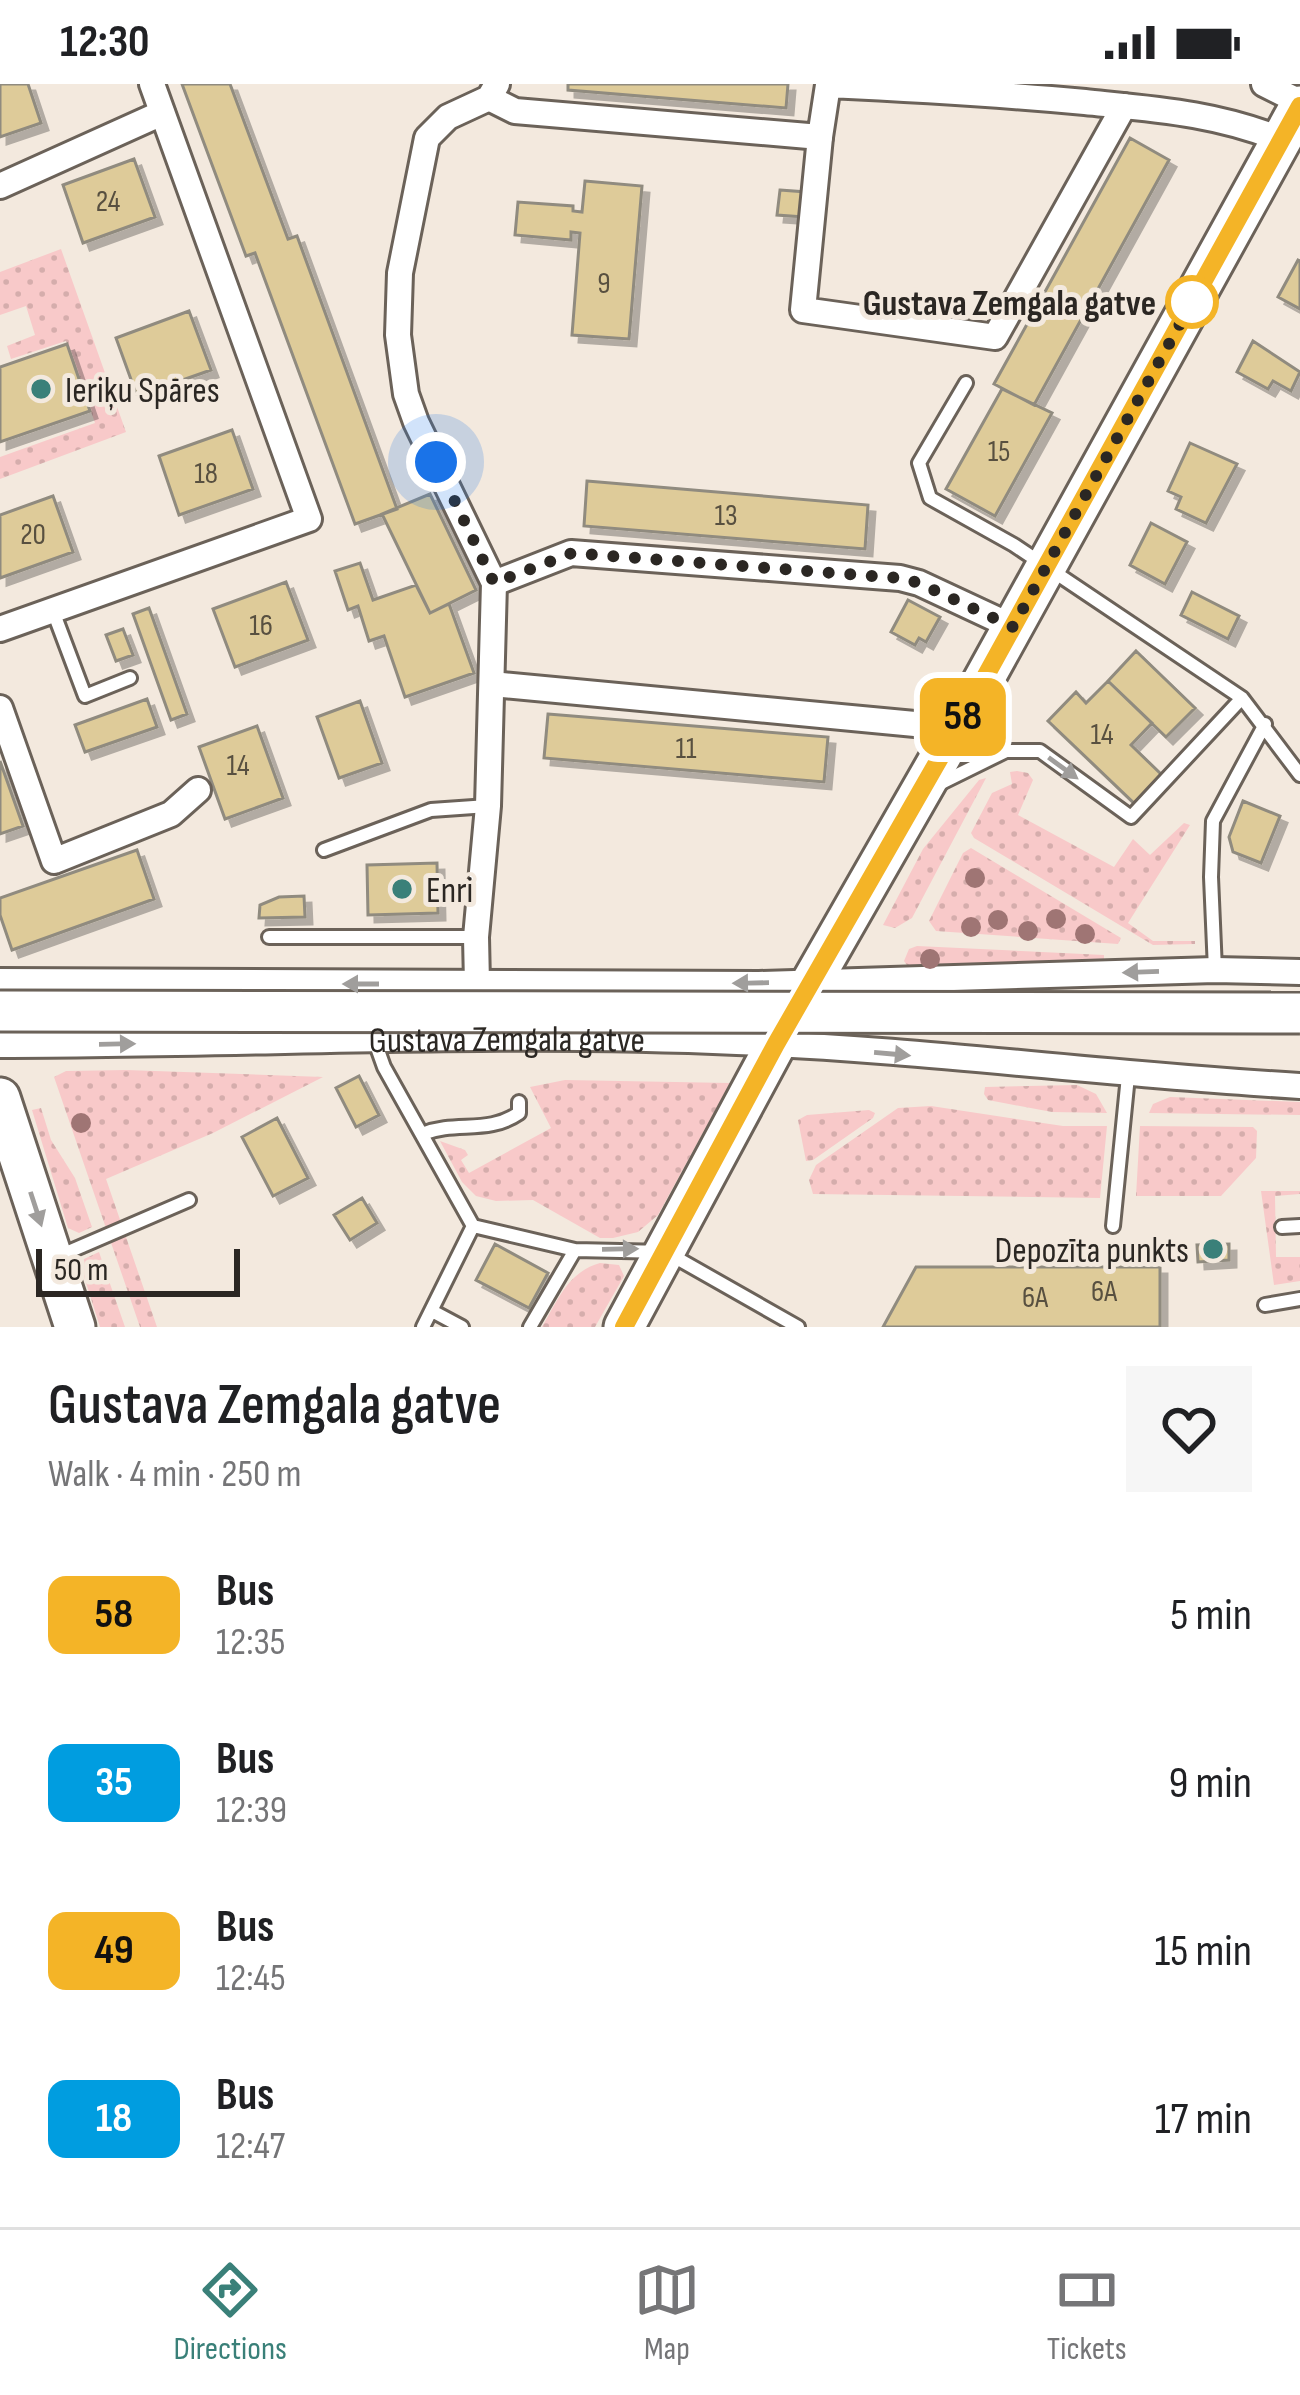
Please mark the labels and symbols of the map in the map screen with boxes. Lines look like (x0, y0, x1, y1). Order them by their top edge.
house number: 24 (96, 184, 120, 220)
house number: 9 (597, 266, 611, 302)
marker: Gustava Zemgala gatve (1167, 277, 1217, 327)
place label: Gustava Zemgala gatve (863, 283, 1156, 326)
place label: Ieriķu Spāres (65, 370, 220, 413)
marker: Ieriķu Spāres (28, 376, 54, 402)
your location (406, 432, 466, 492)
house number: 15 (988, 434, 1010, 470)
house number: 18 (194, 456, 218, 492)
house number: 13 (714, 498, 738, 534)
house number: 20 (20, 517, 46, 553)
house number: 16 (249, 608, 273, 644)
line badge: 58 (909, 678, 1017, 756)
house number: 14 (1090, 717, 1114, 753)
house number: 11 (676, 731, 697, 767)
house number: 14 (226, 748, 250, 784)
one-way arrow (1047, 756, 1079, 780)
place label: Enri (426, 870, 473, 913)
marker: Enri (389, 876, 415, 902)
one-way arrow (1121, 963, 1159, 982)
one-way arrow (341, 974, 379, 994)
one-way arrow (731, 974, 769, 993)
street label: Gustava Zemgala gatve (368, 1019, 646, 1063)
one-way arrow (99, 1034, 137, 1053)
one-way arrow (874, 1044, 911, 1063)
one-way arrow (28, 1191, 47, 1228)
place label: Depozīta punkts (994, 1230, 1189, 1273)
marker: Depozīta punkts (1200, 1236, 1226, 1262)
one-way arrow (602, 1240, 640, 1259)
scale bar (36, 1243, 240, 1296)
house number: 6A (1091, 1274, 1117, 1310)
house number: 6A (1022, 1280, 1048, 1316)

